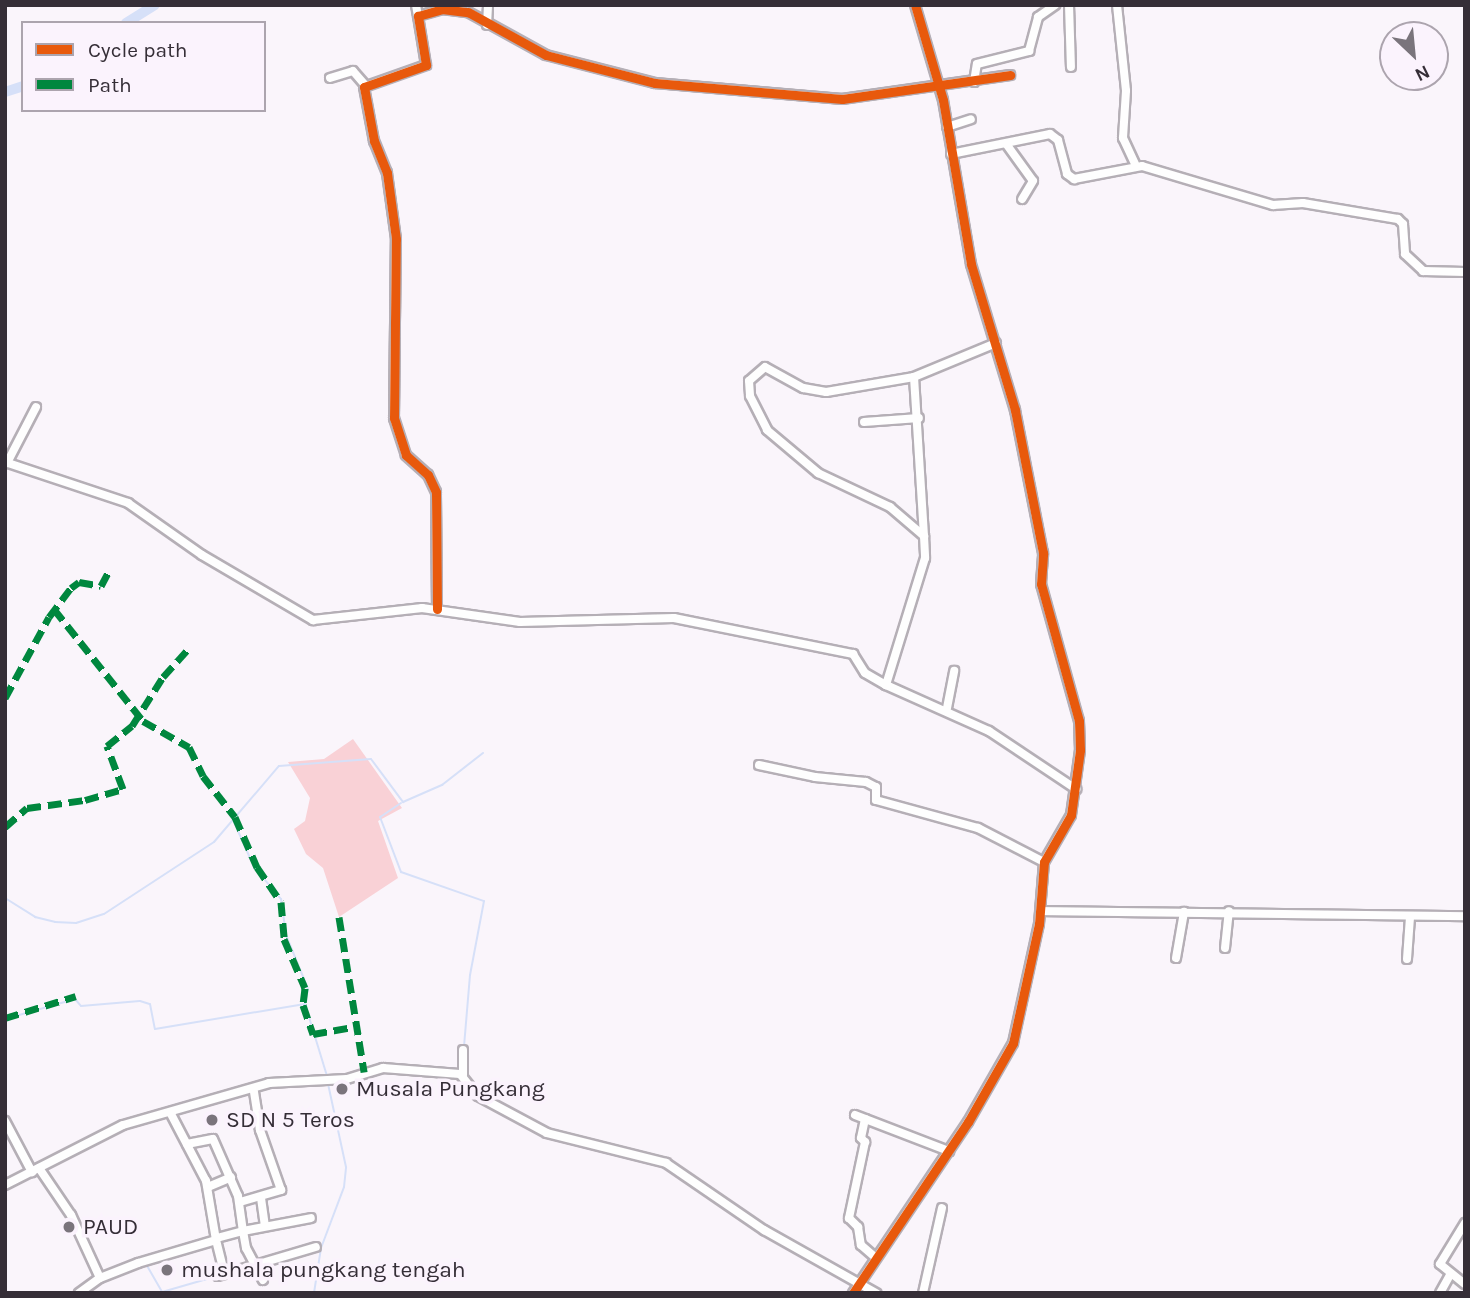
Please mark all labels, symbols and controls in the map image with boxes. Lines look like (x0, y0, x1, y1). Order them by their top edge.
legend (21, 21, 266, 112)
north arrow (1379, 21, 1449, 91)
text: Cycle path (88, 38, 188, 62)
text: N (1411, 60, 1433, 86)
text: Path (88, 73, 132, 97)
place label: Musala Pungkang (356, 1075, 545, 1103)
marker: Musala Pungkang (334, 1081, 350, 1097)
place label: SD N 5 Teros (226, 1106, 355, 1134)
marker: SD N 5 Teros (204, 1112, 220, 1128)
place label: PAUD (83, 1213, 138, 1241)
marker: PAUD (61, 1219, 77, 1235)
place label: mushala pungkang tengah (181, 1256, 466, 1284)
marker: mushala pungkang tengah (159, 1262, 175, 1278)

